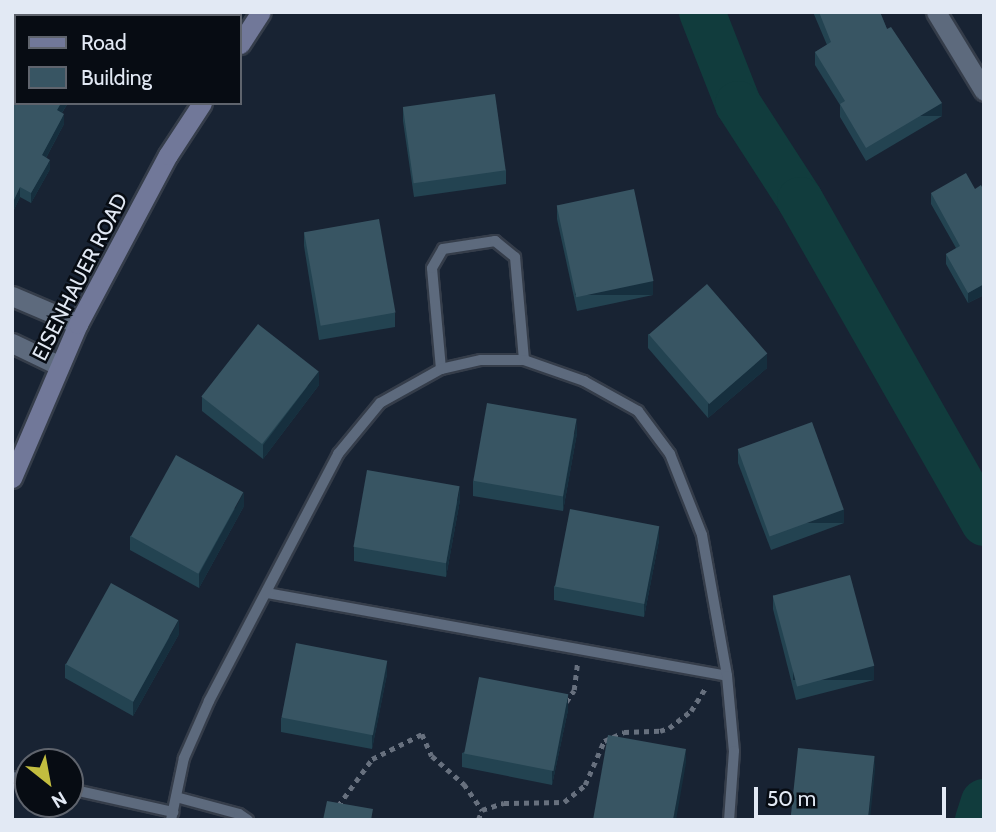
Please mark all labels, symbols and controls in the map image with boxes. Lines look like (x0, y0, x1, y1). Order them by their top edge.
legend (14, 14, 242, 105)
text: Road (81, 30, 127, 55)
text: Building (81, 65, 152, 90)
street label: EISENHAUER ROAD (27, 189, 133, 365)
north arrow (14, 748, 84, 818)
scale bar (758, 772, 950, 816)
text: N (47, 786, 71, 813)
text: 50 m (767, 786, 816, 811)

